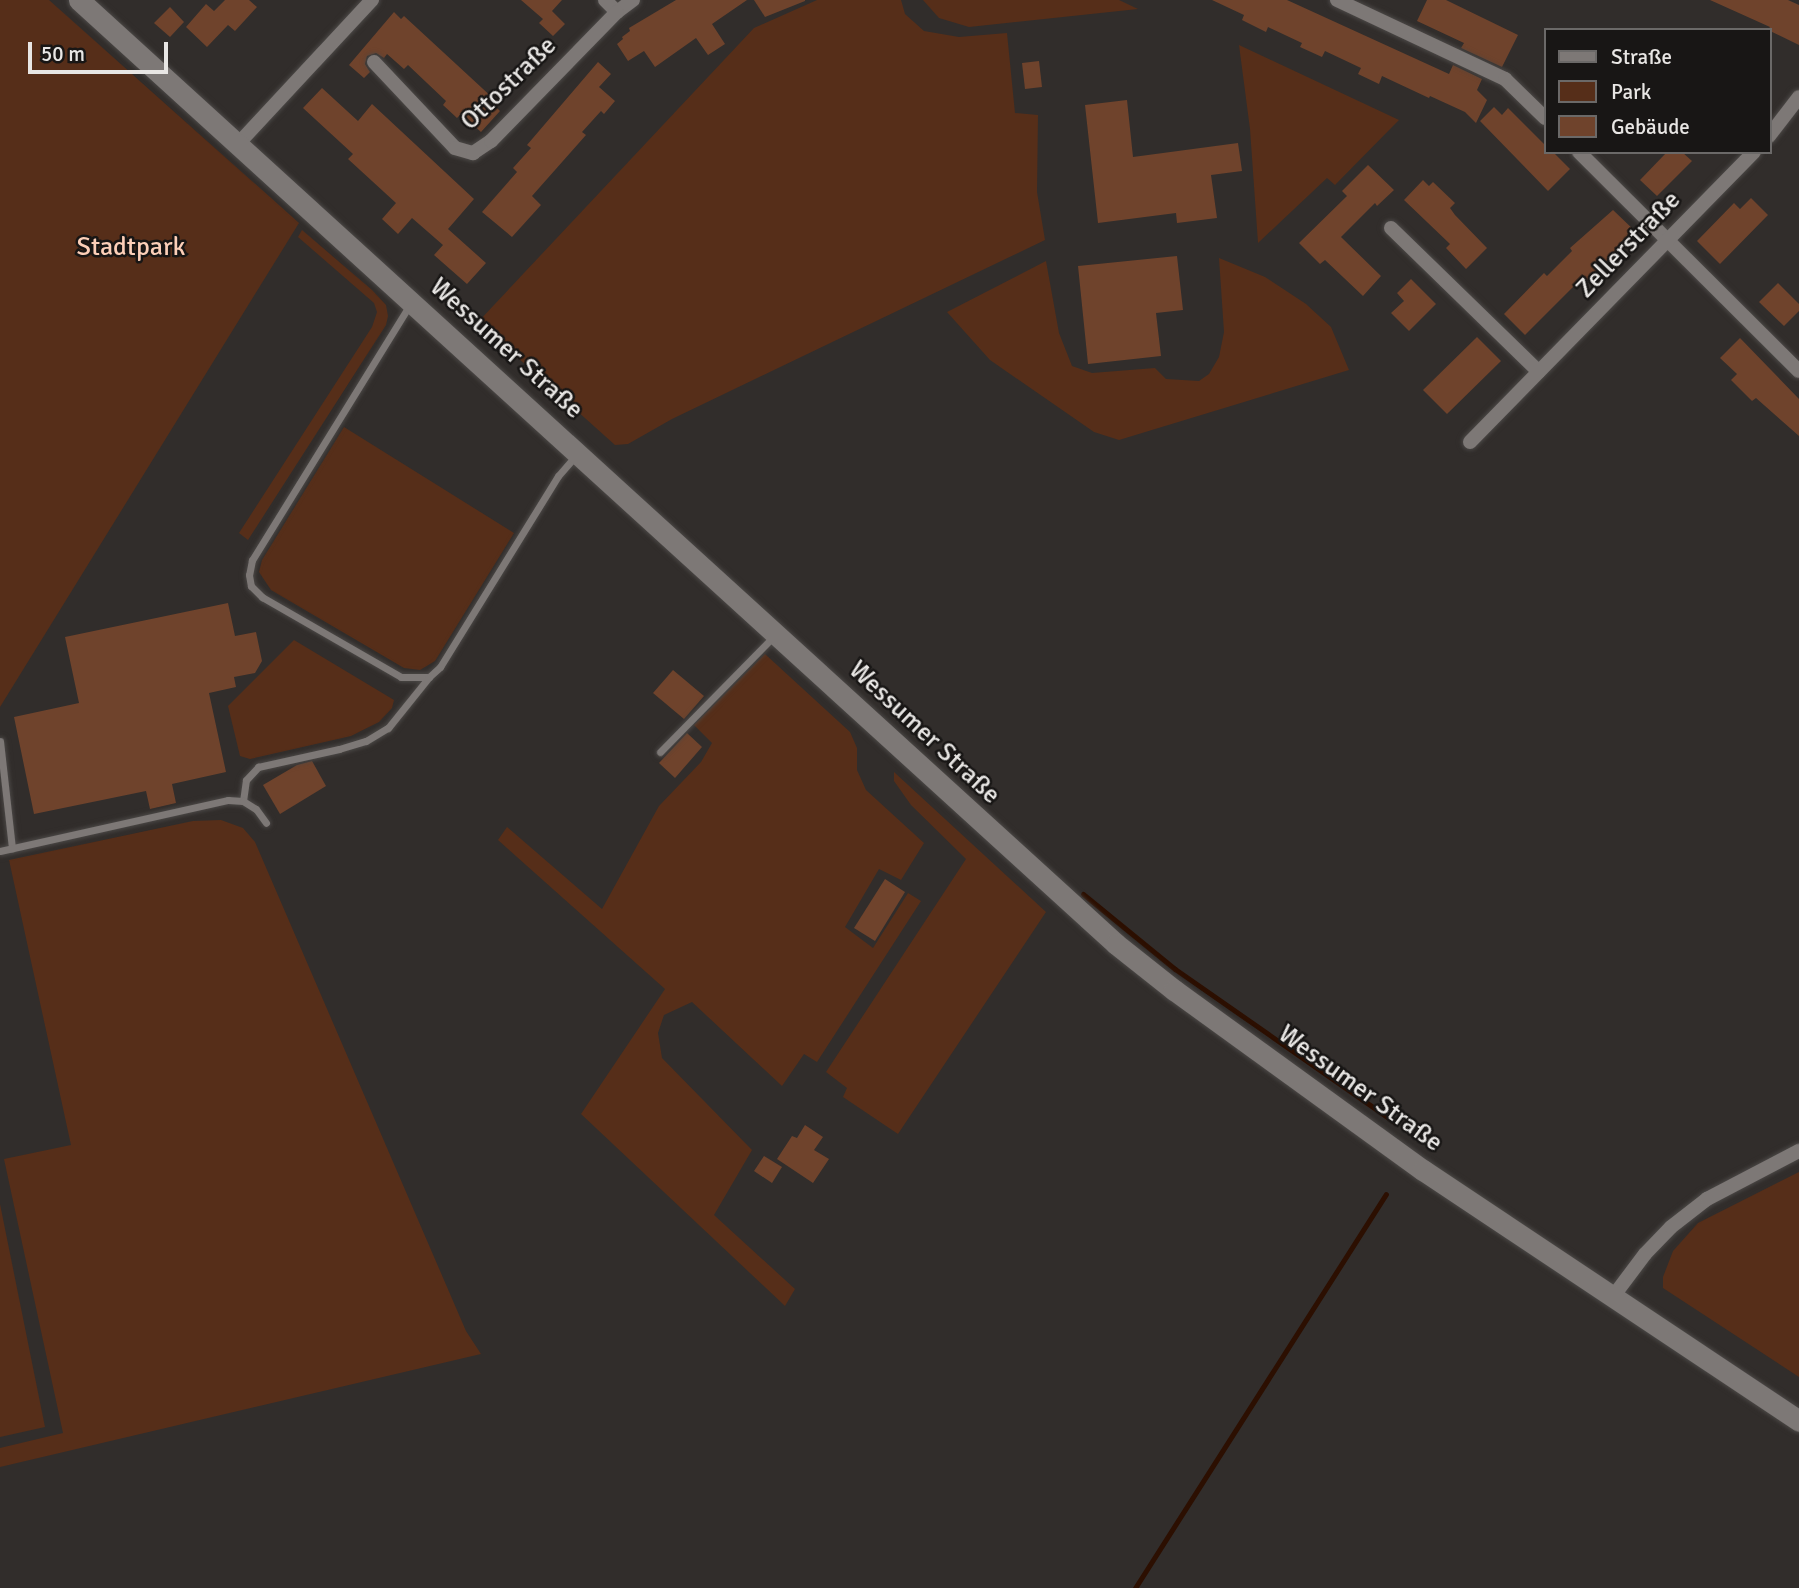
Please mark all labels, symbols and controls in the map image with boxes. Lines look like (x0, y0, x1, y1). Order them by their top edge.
scale bar (32, 28, 172, 72)
legend (1544, 28, 1771, 154)
street label: Ottostraße (455, 31, 563, 137)
text: 50 m (41, 41, 85, 67)
text: Straße (1611, 44, 1672, 70)
text: Park (1611, 79, 1651, 105)
text: Gebäude (1611, 114, 1690, 140)
street label: Zellerstraße (1570, 185, 1688, 305)
park label: Stadtpark (76, 232, 186, 264)
street label: Wessumer Straße (423, 272, 589, 426)
street label: Wessumer Straße (842, 655, 1006, 811)
street label: Wessumer Straße (1272, 1019, 1448, 1159)

